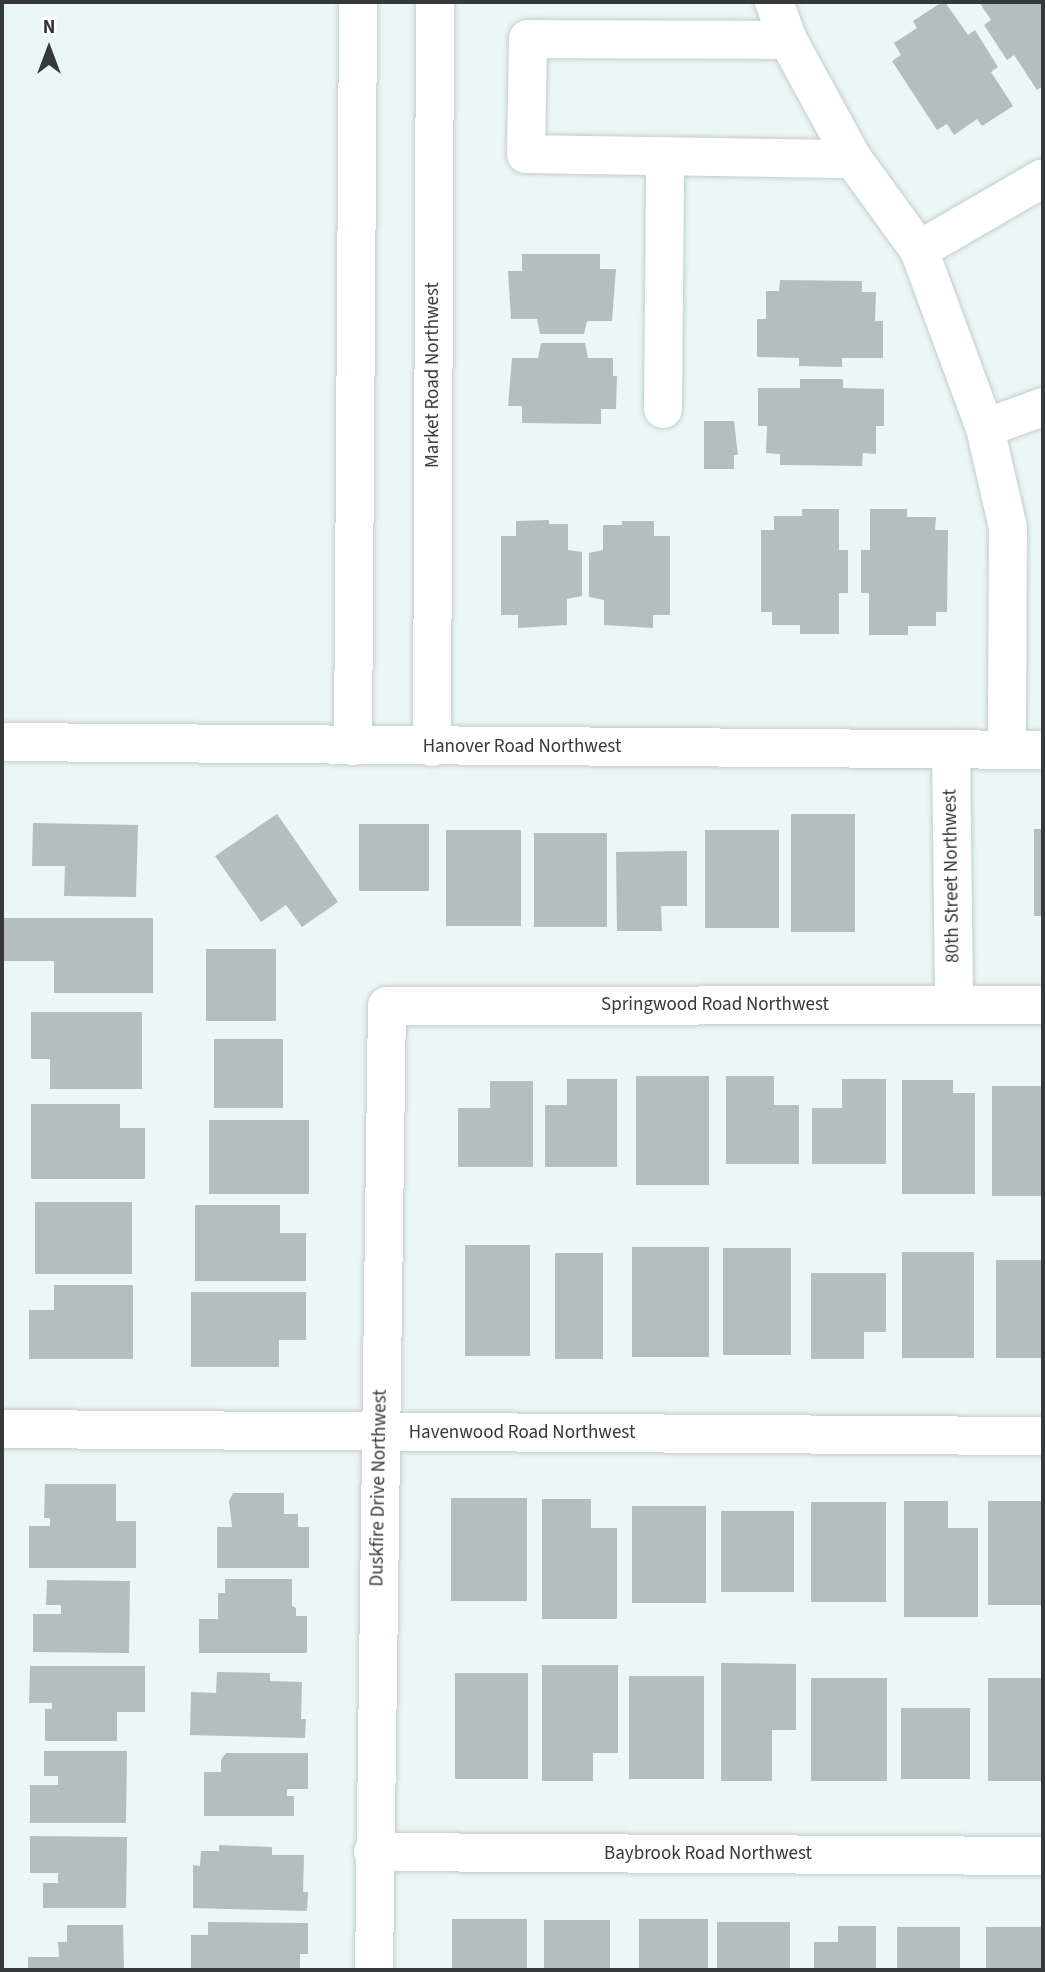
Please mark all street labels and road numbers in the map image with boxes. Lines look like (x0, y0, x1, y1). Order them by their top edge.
street label: Market Road Northwest (422, 282, 444, 468)
street label: Hanover Road Northwest (423, 736, 621, 758)
street label: 80th Street Northwest (939, 789, 965, 963)
street label: Springwood Road Northwest (601, 994, 829, 1016)
street label: Duskfire Drive Northwest (366, 1389, 392, 1587)
street label: Havenwood Road Northwest (409, 1422, 635, 1444)
street label: Baybrook Road Northwest (604, 1843, 812, 1865)

